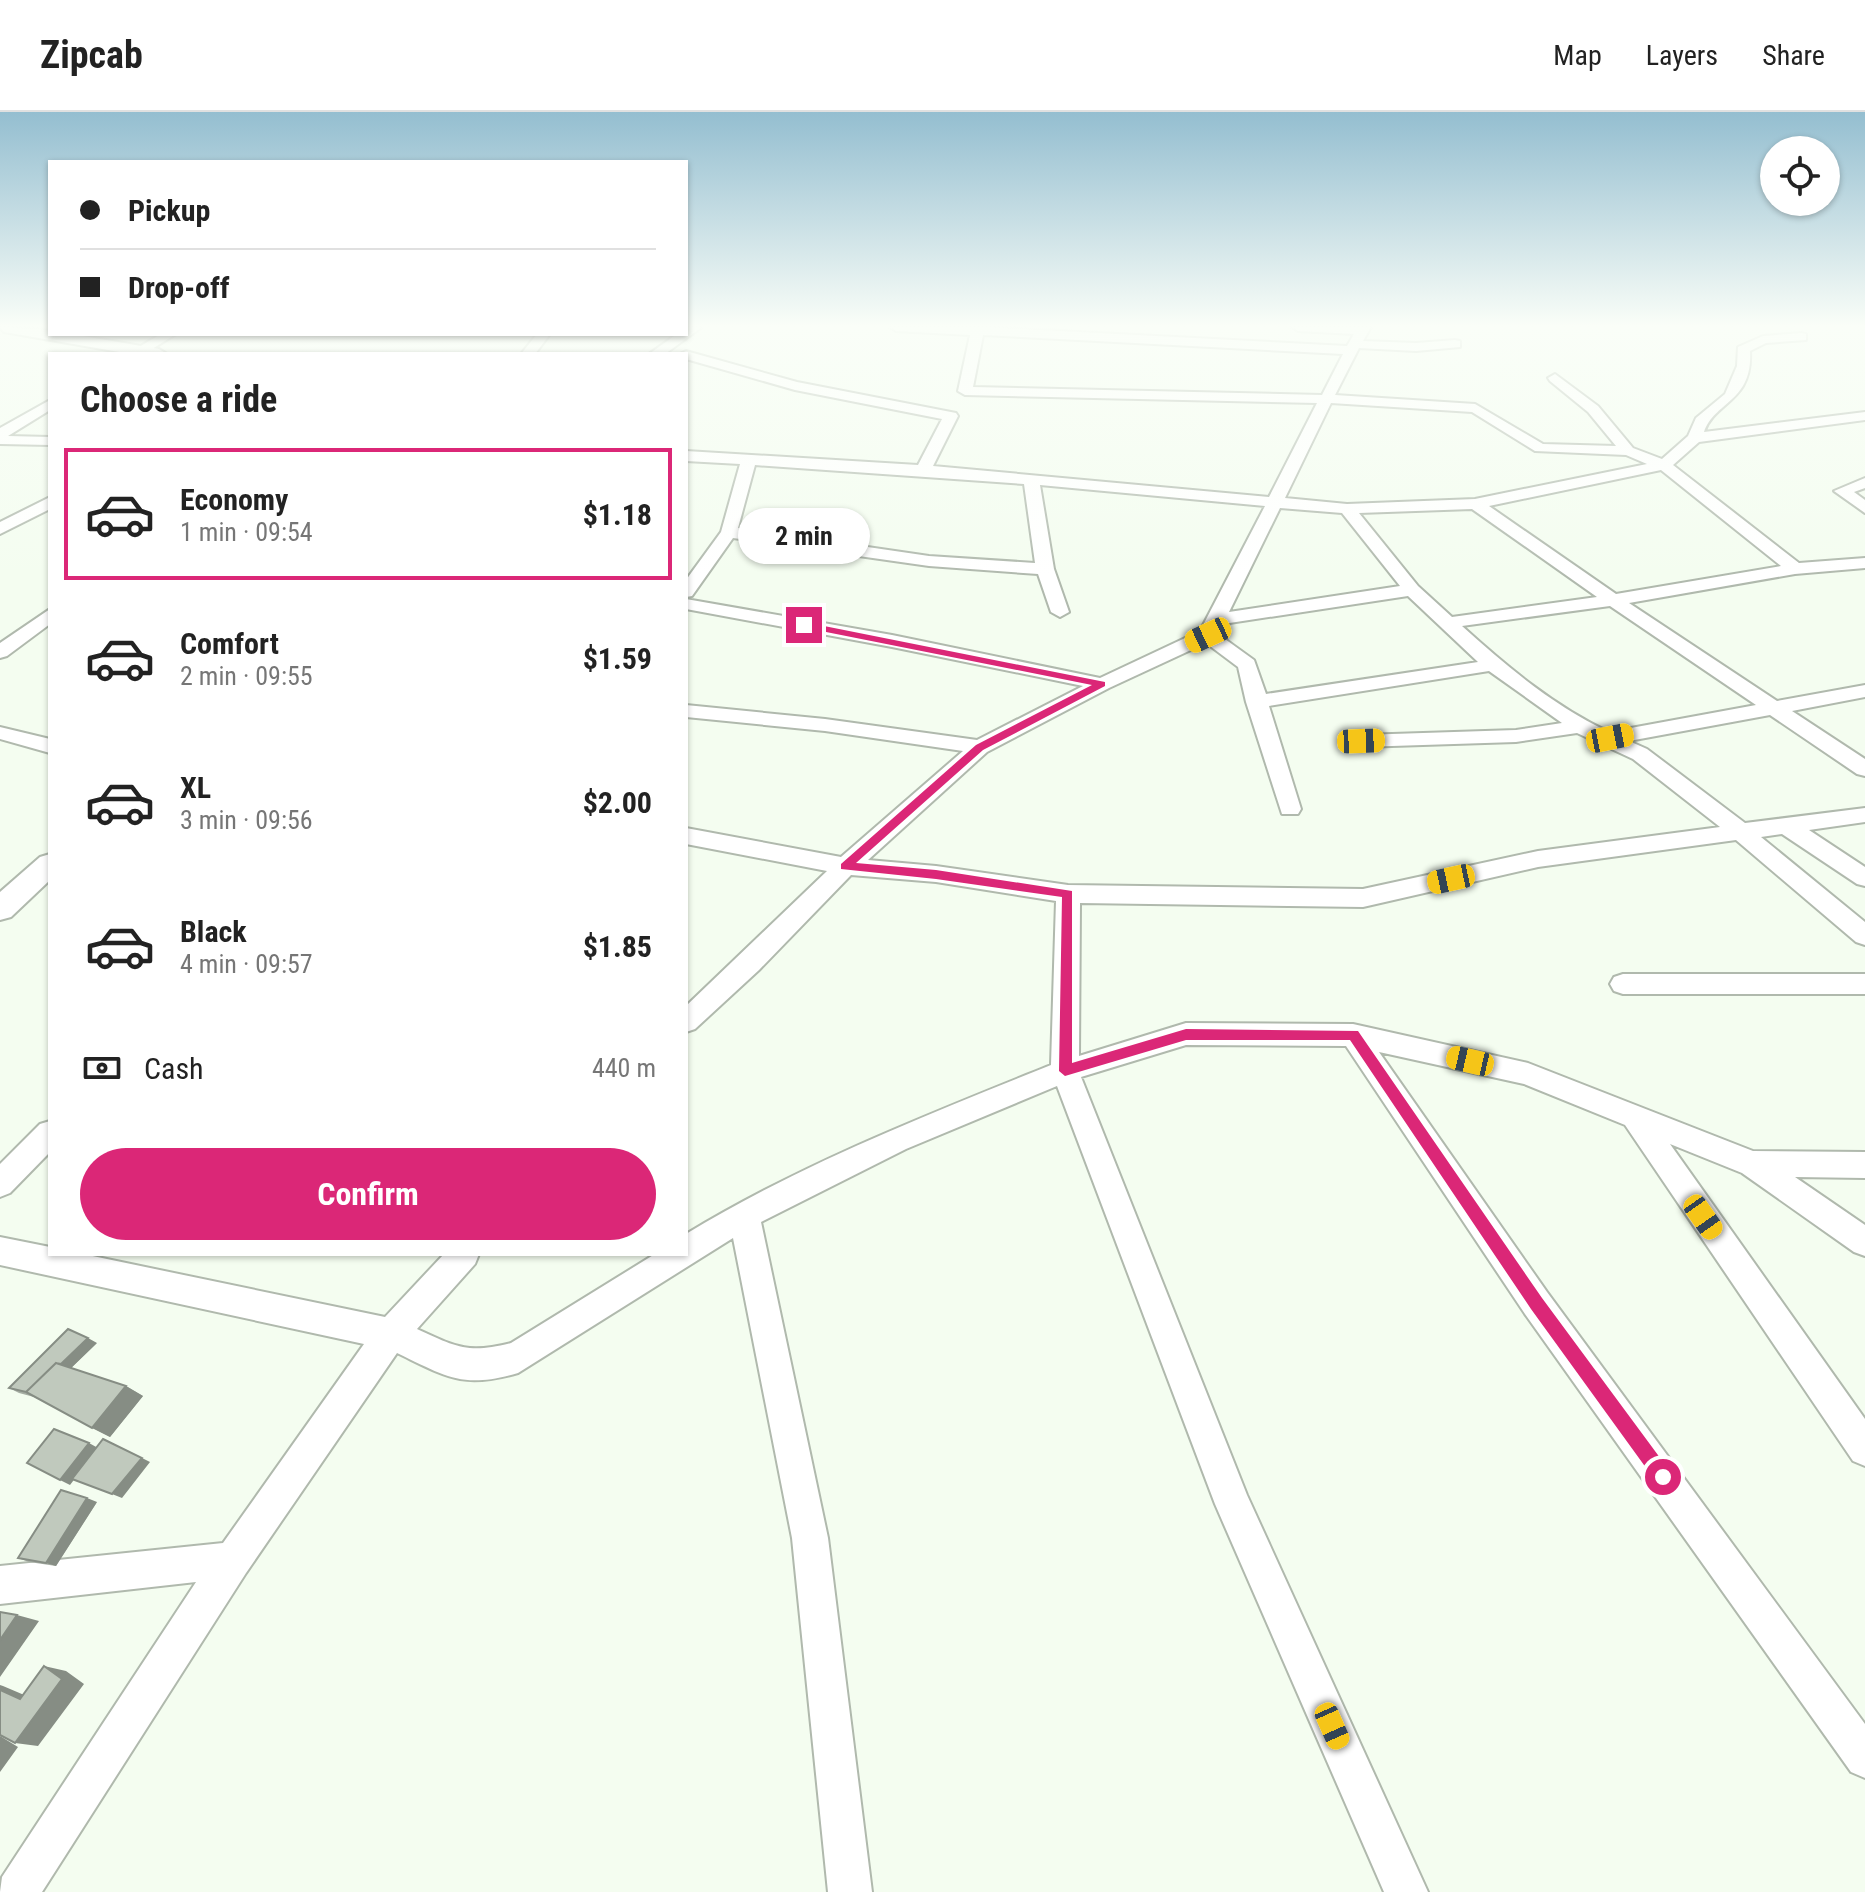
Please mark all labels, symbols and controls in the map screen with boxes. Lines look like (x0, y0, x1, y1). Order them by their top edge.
text: Zipcab (40, 33, 143, 77)
text: Map (1553, 39, 1602, 72)
text: Layers (1646, 39, 1718, 72)
text: Share (1762, 39, 1825, 72)
map controls (1760, 136, 1840, 216)
button: locate (1760, 136, 1840, 216)
text: Pickup (128, 193, 210, 228)
text: Drop-off (128, 270, 230, 305)
text: Choose a ride (80, 379, 277, 421)
icon: car (84, 478, 156, 550)
text: Economy (180, 482, 288, 517)
text: $1.18 (583, 497, 652, 532)
callout: 2 min (738, 509, 870, 565)
text: 1 min · 09:54 (180, 517, 313, 547)
text: 2 min (775, 521, 833, 551)
route end (786, 607, 822, 643)
car (1181, 614, 1235, 656)
icon: car (84, 622, 156, 694)
text: Comfort (180, 626, 279, 661)
text: $1.59 (583, 641, 652, 676)
text: 2 min · 09:55 (180, 661, 313, 691)
car (1584, 722, 1636, 754)
car (1337, 728, 1385, 754)
icon: car (84, 766, 156, 838)
text: XL (180, 770, 211, 805)
text: $2.00 (583, 785, 652, 820)
text: 3 min · 09:56 (180, 805, 313, 835)
car (1425, 862, 1477, 896)
icon: car (84, 910, 156, 982)
text: Black (180, 914, 247, 949)
text: $1.85 (583, 929, 652, 964)
text: 4 min · 09:57 (180, 949, 313, 979)
car (1444, 1044, 1496, 1078)
icon: cash (80, 1046, 124, 1090)
text: Cash (144, 1051, 204, 1086)
text: 440 m (592, 1053, 656, 1083)
button: Confirm (80, 1148, 656, 1240)
car (1679, 1190, 1727, 1244)
route start (1645, 1459, 1681, 1495)
car (1311, 1699, 1353, 1753)

